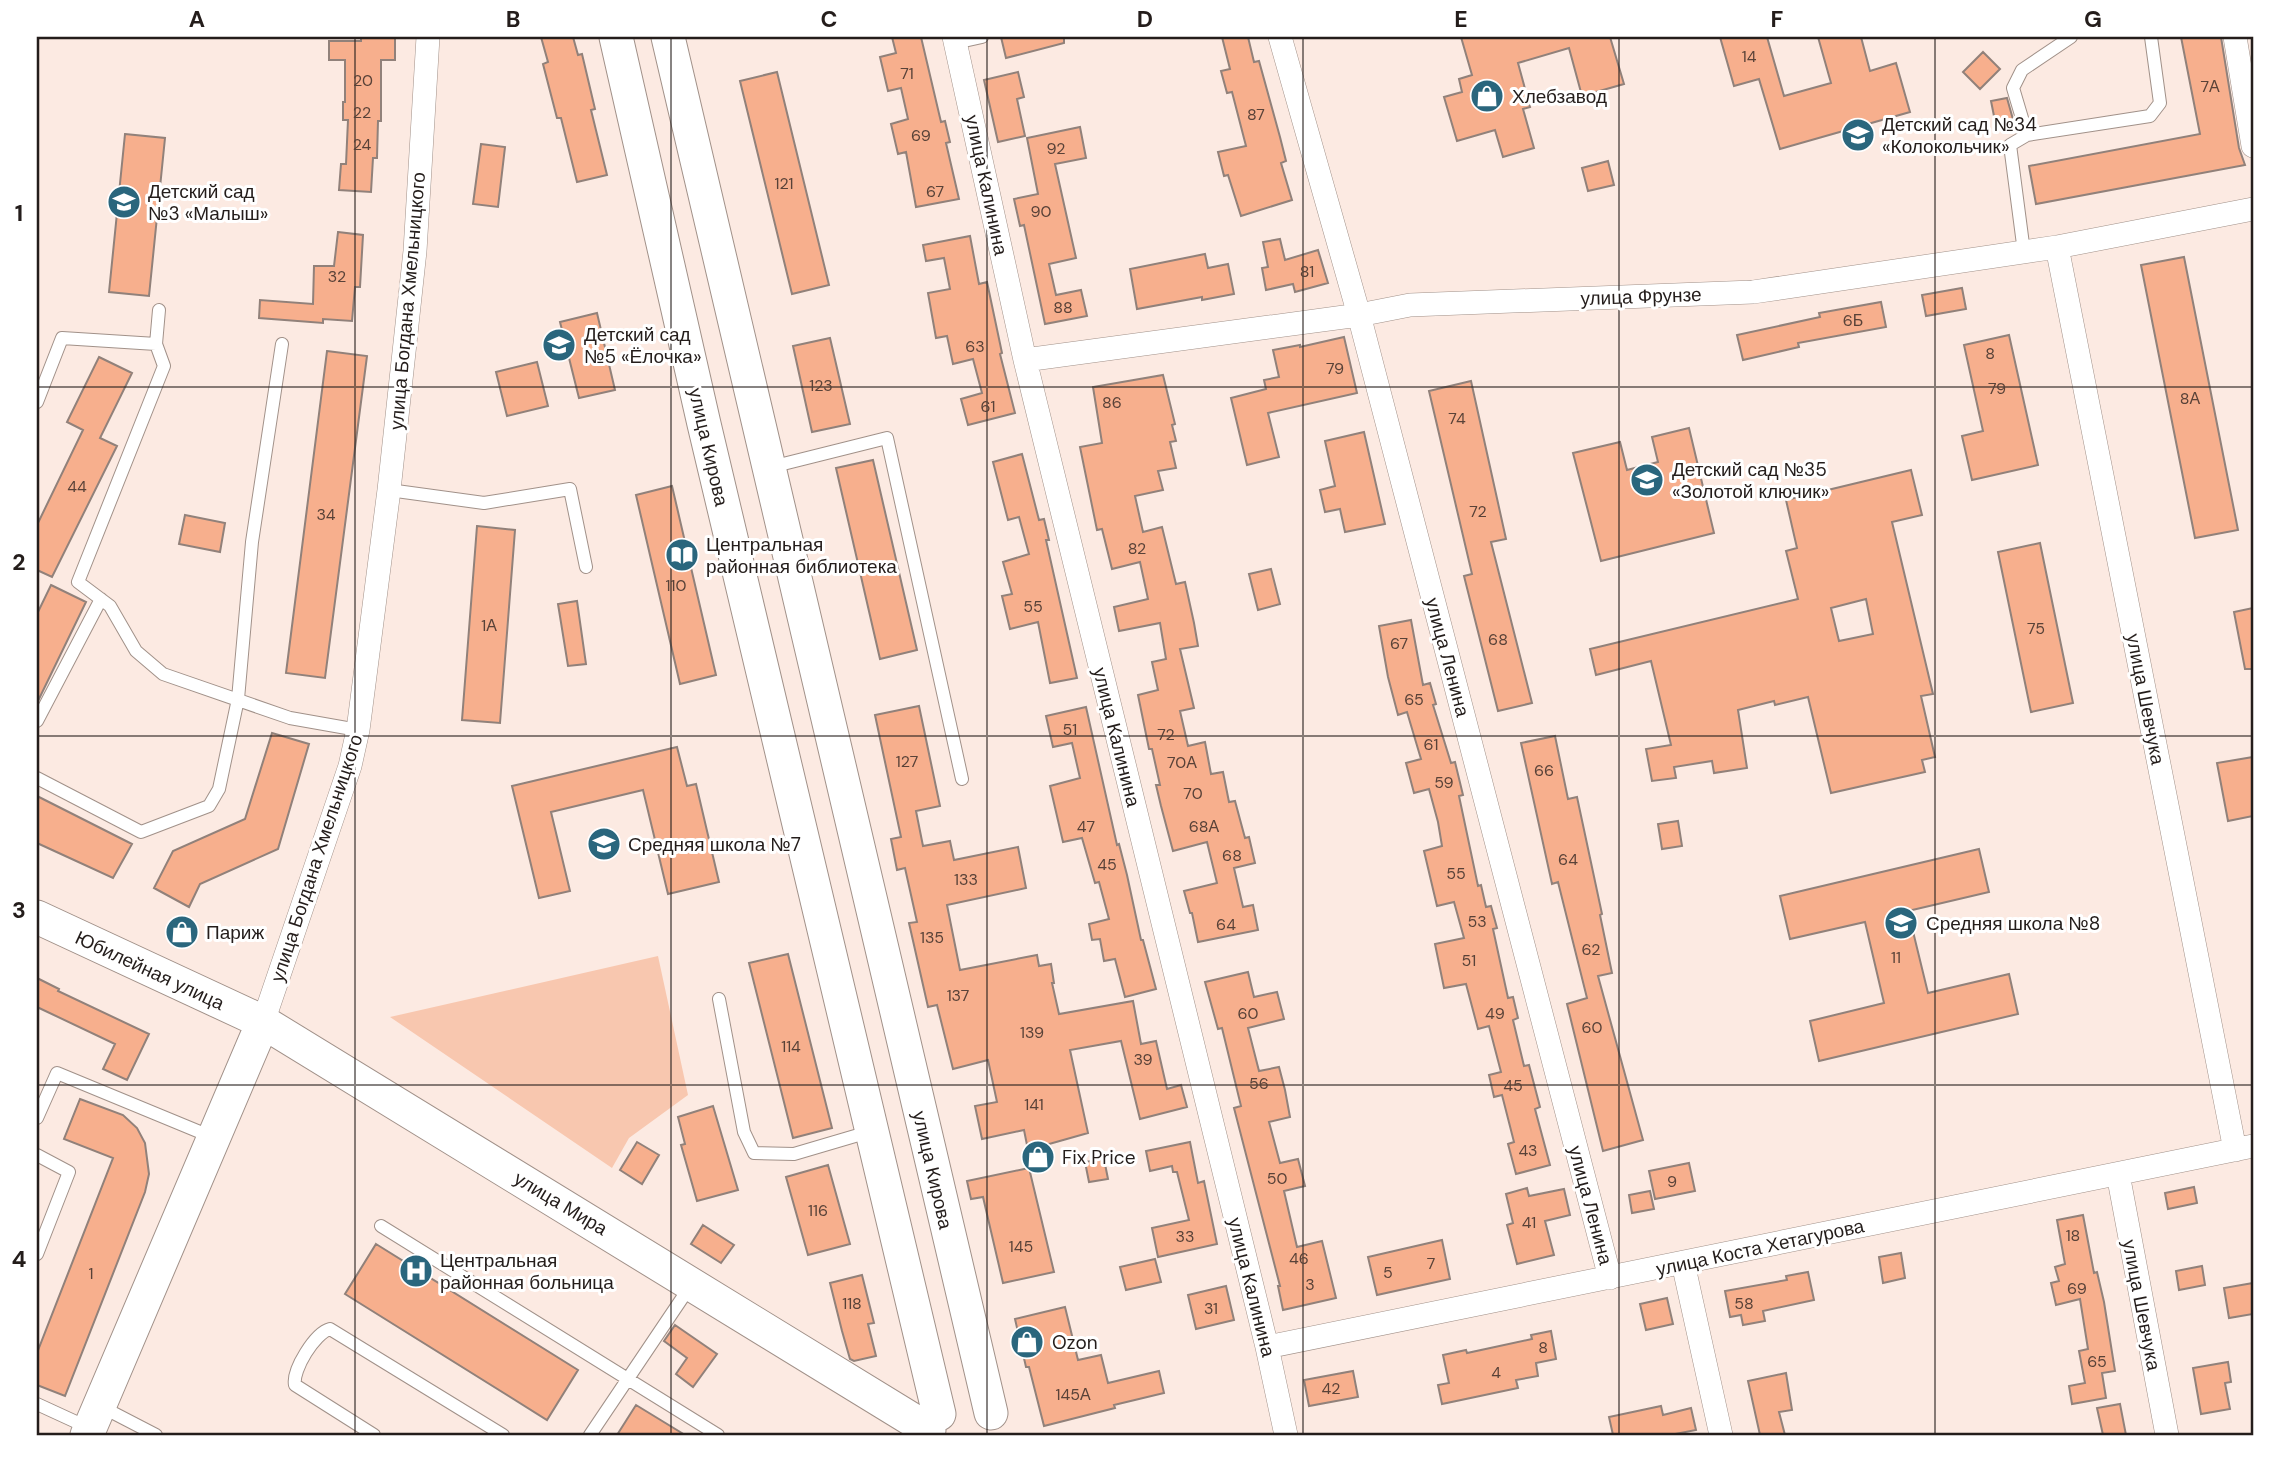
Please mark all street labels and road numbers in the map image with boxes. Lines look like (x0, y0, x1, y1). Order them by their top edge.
street label: улица Калинина (959, 113, 1014, 258)
street label: улица Богдана Хмельницкого (384, 171, 431, 431)
street label: улица Фрунзе (1580, 282, 1702, 311)
street label: улица Кирова (683, 386, 734, 509)
street label: улица Ленина (1420, 595, 1476, 720)
street label: улица Шевчука (2121, 631, 2171, 767)
street label: улица Калинина (1087, 665, 1146, 810)
street label: улица Богдана Хмельницкого (265, 731, 368, 985)
street label: Юбилейная улица (71, 925, 229, 1016)
street label: улица Кирова (907, 1109, 958, 1232)
street label: улица Ленина (1563, 1143, 1619, 1268)
street label: улица Мира (509, 1166, 612, 1241)
street label: улица Коста Хетагурова (1654, 1213, 1867, 1282)
street label: улица Калинина (1222, 1215, 1281, 1360)
street label: улица Шевчука (2117, 1237, 2167, 1373)

